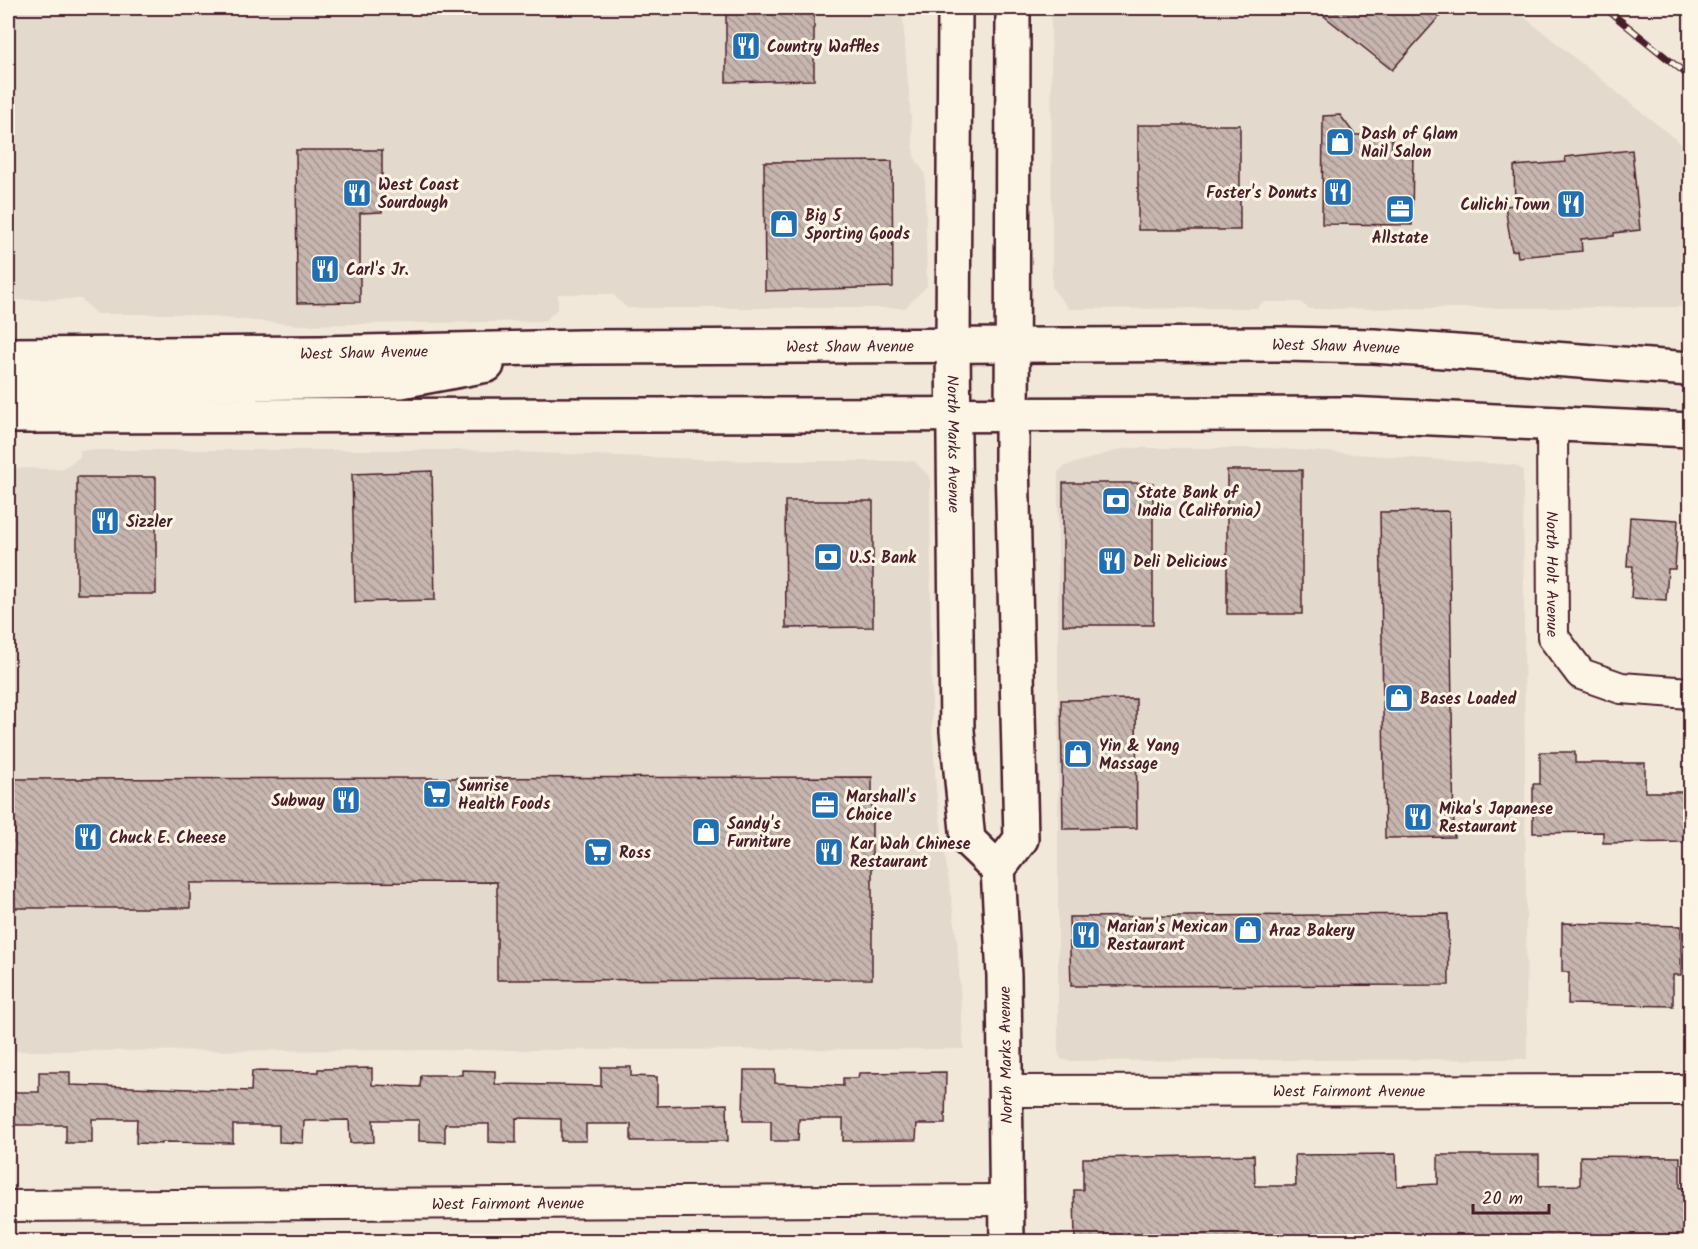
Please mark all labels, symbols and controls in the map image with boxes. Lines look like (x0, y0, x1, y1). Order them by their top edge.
restaurant icon: Country Waffles (730, 30, 762, 62)
place label: Country Waffles (767, 35, 880, 60)
place label: Dash of Glam Nail Salon (1361, 122, 1458, 165)
shop icon: Dash of Glam Nail Salon (1324, 126, 1356, 158)
place label: West Coast Sourdough (378, 173, 460, 216)
restaurant icon: Foster's Donuts (1322, 176, 1354, 208)
restaurant icon: West Coast Sourdough (341, 177, 373, 209)
place label: Foster's Donuts (1206, 181, 1318, 206)
restaurant icon: Culichi Town (1555, 188, 1587, 220)
office icon: Allstate (1384, 193, 1416, 225)
place label: Culichi Town (1461, 193, 1550, 218)
place label: Big 5 Sporting Goods (805, 204, 910, 247)
shop icon: Big 5 Sporting Goods (768, 208, 800, 240)
place label: Allstate (1372, 226, 1428, 251)
restaurant icon: Carl's Jr. (309, 253, 341, 285)
place label: Carl's Jr. (346, 258, 409, 283)
street label: West Shaw Avenue (1272, 333, 1401, 362)
street label: West Shaw Avenue (786, 335, 914, 360)
street label: West Shaw Avenue (300, 340, 428, 367)
street label: North Marks Avenue (939, 375, 966, 513)
place label: State Bank of India (California) (1137, 481, 1262, 524)
bank icon: State Bank of India (California) (1100, 485, 1132, 517)
restaurant icon: Sizzler (89, 505, 121, 537)
place label: Sizzler (126, 510, 173, 535)
street label: North Holt Avenue (1538, 511, 1564, 637)
bank icon: U.S. Bank (812, 541, 844, 573)
restaurant icon: Deli Delicious (1096, 545, 1128, 577)
place label: U.S. Bank (849, 546, 917, 571)
place label: Deli Delicious (1133, 550, 1228, 575)
shop icon: Bases Loaded (1383, 682, 1415, 714)
place label: Bases Loaded (1420, 687, 1517, 712)
place label: Yin & Yang Massage (1099, 734, 1180, 777)
shop icon: Yin & Yang Massage (1062, 738, 1094, 770)
place label: Sunrise Health Foods (458, 774, 551, 817)
supermarket icon: Sunrise Health Foods (421, 778, 453, 810)
restaurant icon: Subway (330, 784, 362, 816)
place label: Marshall's Choice (846, 785, 917, 828)
place label: Subway (271, 789, 326, 814)
office icon: Marshall's Choice (809, 789, 841, 821)
place label: Mika's Japanese Restaurant (1439, 797, 1553, 840)
restaurant icon: Mika's Japanese Restaurant (1402, 801, 1434, 833)
place label: Sandy's Furniture (727, 812, 791, 855)
shop icon: Sandy's Furniture (690, 816, 722, 848)
restaurant icon: Chuck E. Cheese (72, 821, 104, 853)
place label: Chuck E. Cheese (109, 826, 226, 851)
place label: Kar Wah Chinese Restaurant (850, 832, 971, 875)
supermarket icon: Ross (582, 836, 614, 868)
restaurant icon: Kar Wah Chinese Restaurant (813, 836, 845, 868)
place label: Ross (619, 841, 651, 866)
shop icon: Araz Bakery (1232, 914, 1264, 946)
place label: Marian's Mexican Restaurant (1107, 915, 1228, 958)
restaurant icon: Marian's Mexican Restaurant (1070, 919, 1102, 951)
place label: Araz Bakery (1269, 919, 1356, 944)
street label: North Marks Avenue (993, 986, 1020, 1124)
street label: West Fairmont Avenue (1273, 1079, 1425, 1105)
scale bar (1473, 1177, 1550, 1215)
text: 20 m (1482, 1185, 1523, 1214)
street label: West Fairmont Avenue (432, 1192, 584, 1217)

